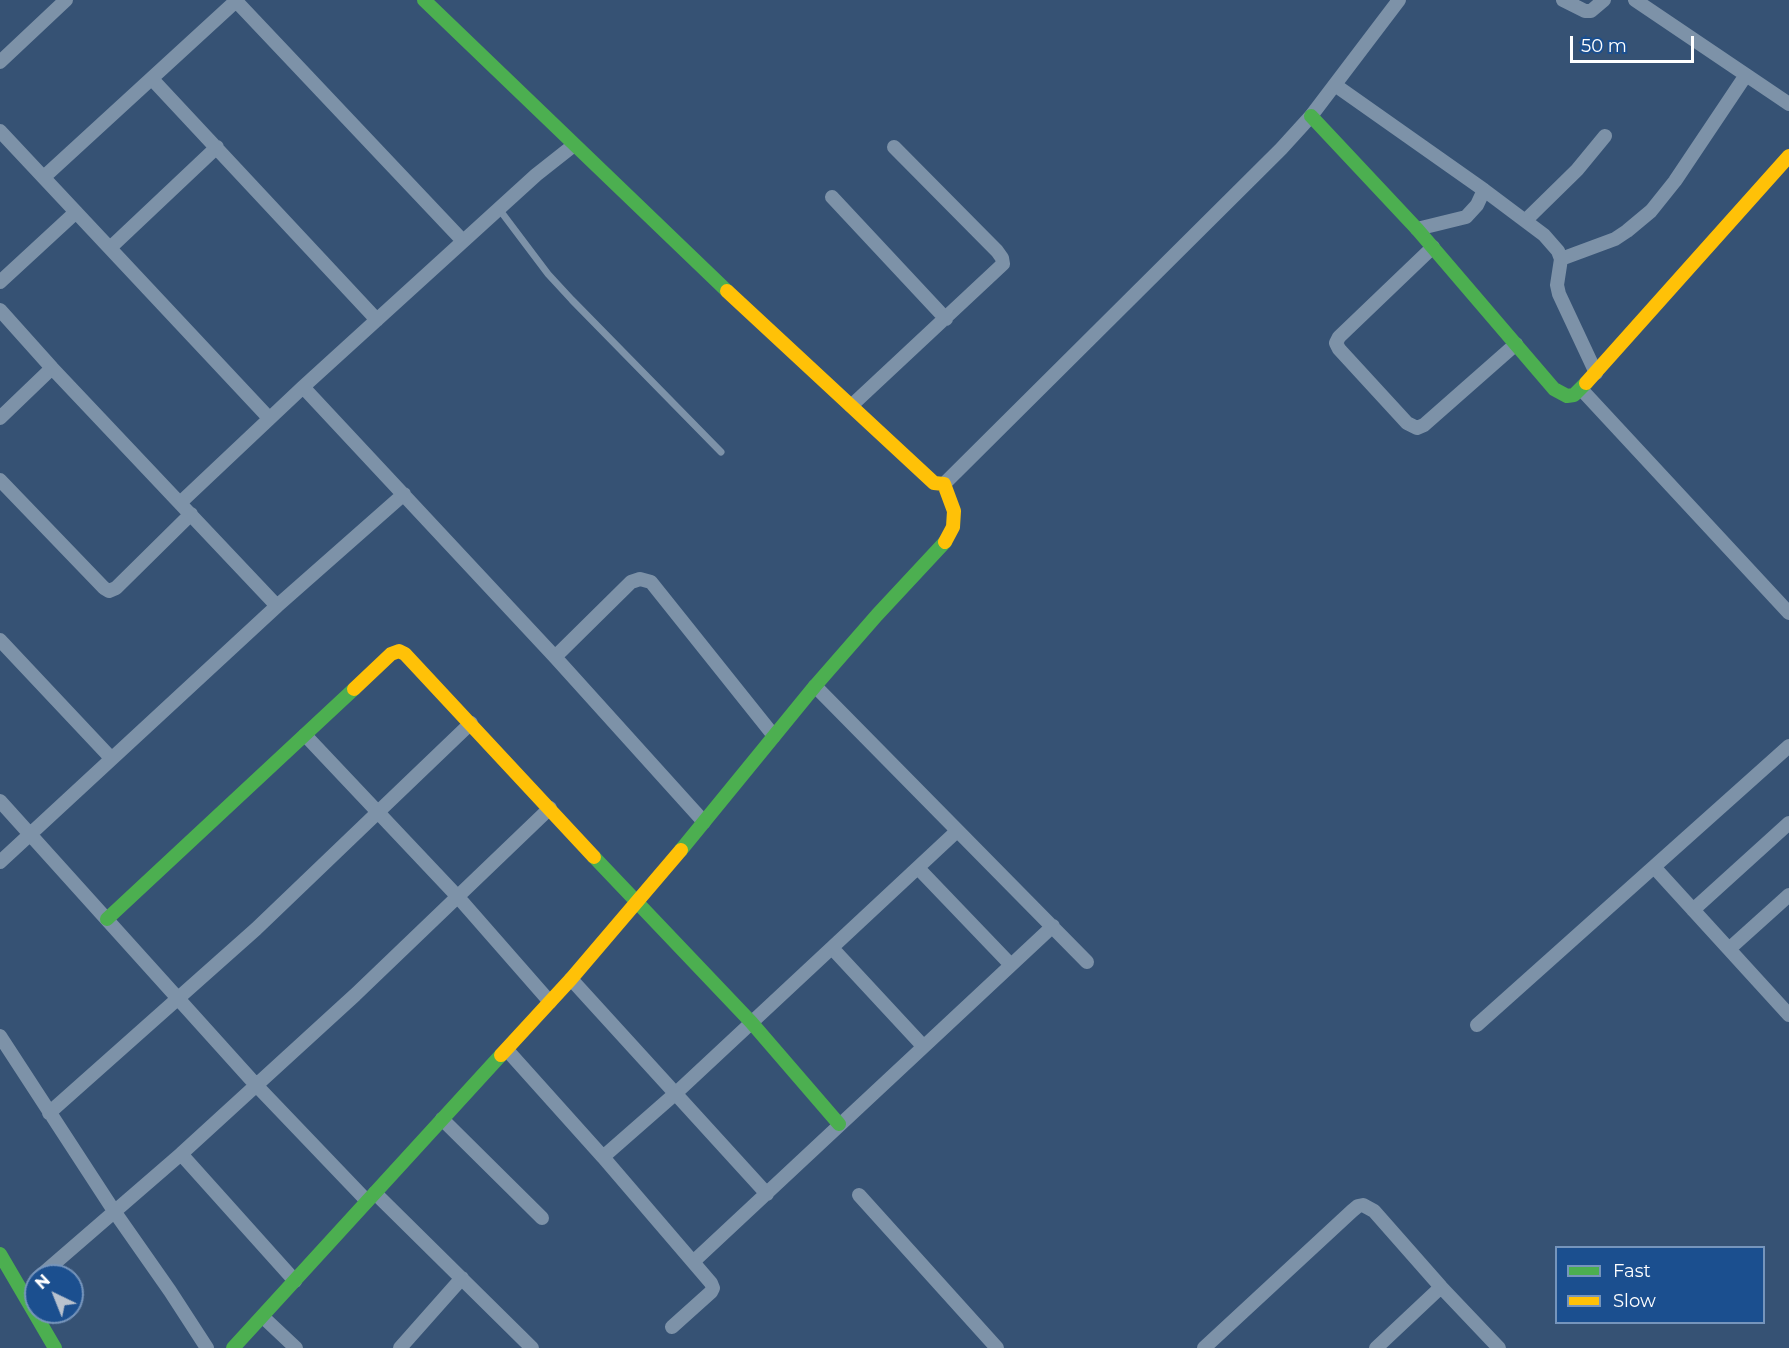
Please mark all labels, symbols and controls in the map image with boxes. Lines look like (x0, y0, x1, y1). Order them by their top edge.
scale bar (1573, 24, 1698, 62)
text: 50 m (1581, 35, 1627, 57)
legend (1555, 1246, 1765, 1324)
text: Fast (1613, 1260, 1651, 1282)
north arrow (24, 1264, 84, 1324)
text: N (32, 1271, 54, 1293)
text: Slow (1613, 1290, 1656, 1312)

